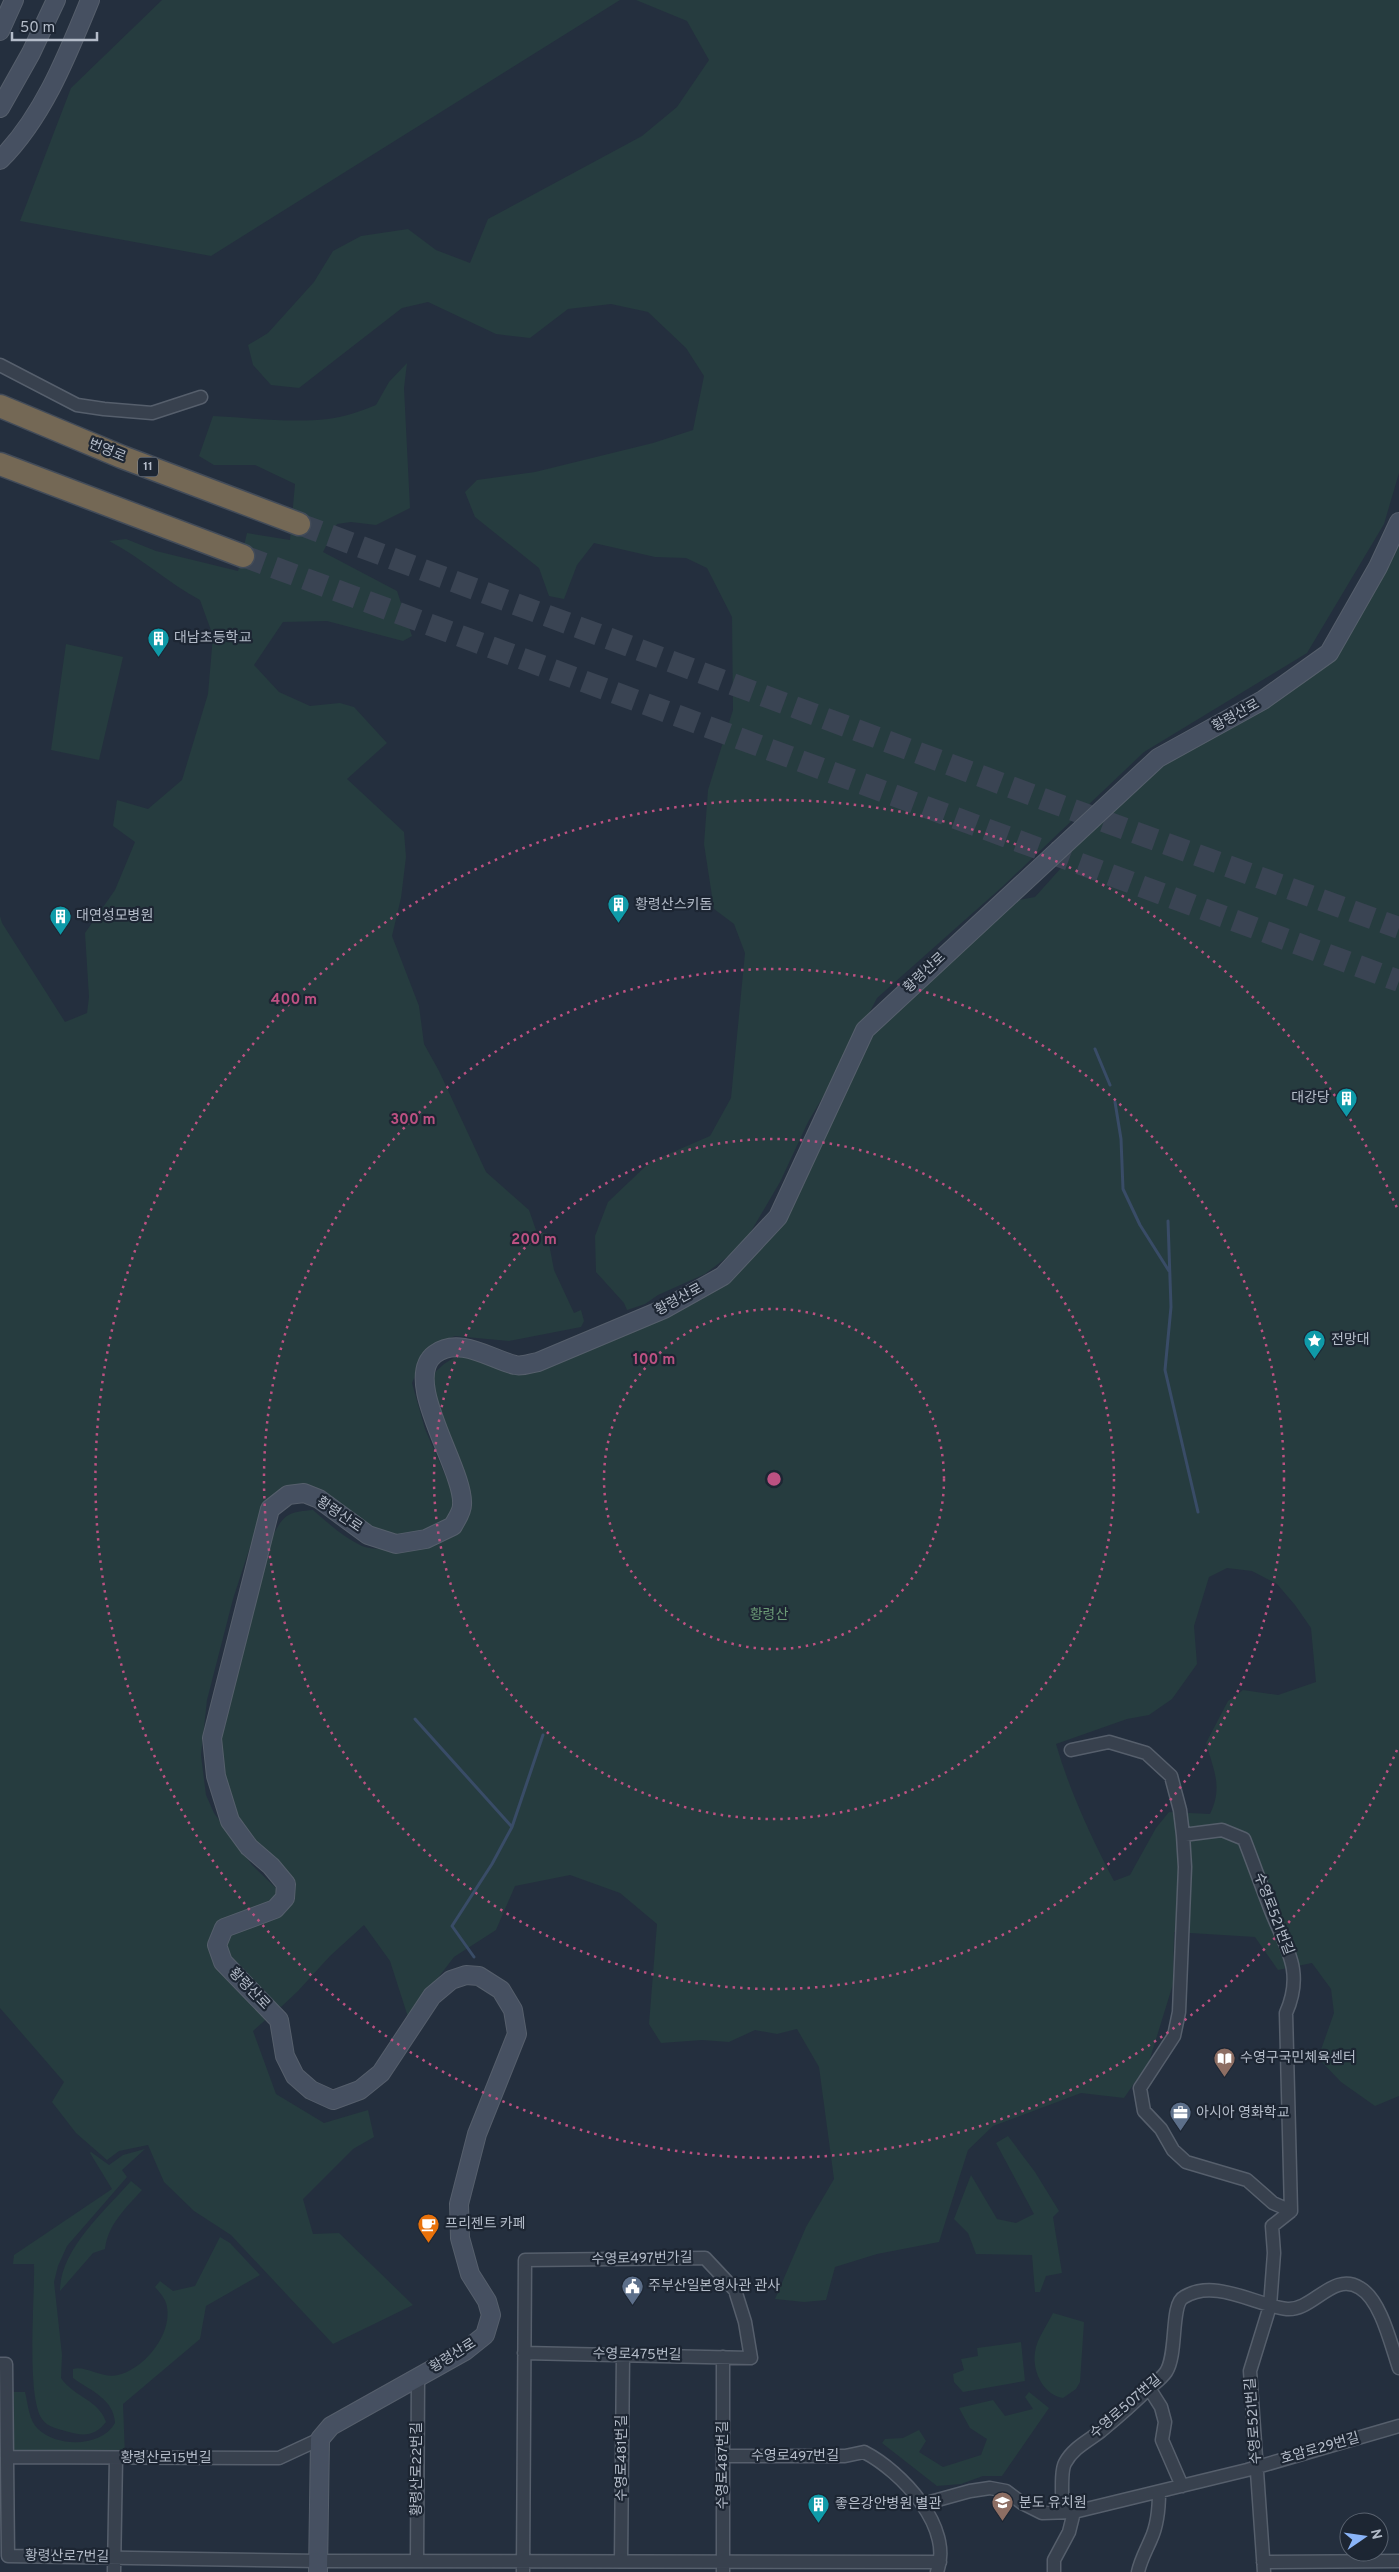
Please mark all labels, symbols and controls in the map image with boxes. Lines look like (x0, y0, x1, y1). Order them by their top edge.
scale bar (12, 10, 98, 42)
text: 50 m (20, 19, 55, 38)
street label: 번영로 (86, 436, 128, 466)
road number: 11 (138, 458, 158, 477)
building icon: 대남초등학교 (146, 626, 170, 657)
place label: 대남초등학교 (174, 629, 251, 647)
street label: 황령산로 (1209, 696, 1263, 736)
building icon: 황령산스키돔 (607, 893, 631, 924)
place label: 황령산스키돔 (635, 897, 712, 914)
building icon: 대연성모병원 (48, 904, 72, 935)
place label: 대연성모병원 (76, 908, 153, 925)
street label: 황령산로 (900, 949, 950, 997)
text: 400 m (271, 991, 317, 1010)
building icon: 대강당 (1334, 1086, 1358, 1117)
place label: 대강당 (1291, 1090, 1330, 1107)
text: 300 m (390, 1111, 436, 1130)
text: 200 m (511, 1231, 557, 1250)
street label: 황령산로 (652, 1280, 706, 1320)
place icon: 전망대 (1303, 1328, 1327, 1359)
place label: 전망대 (1331, 1332, 1370, 1349)
text: 100 m (633, 1351, 675, 1370)
centre of rings (765, 1470, 783, 1488)
street label: 황령산로 (313, 1494, 365, 1537)
park label: 황령산 (750, 1607, 788, 1624)
street label: 수영로521번길 (1250, 1870, 1296, 1958)
street label: 황령산로 (225, 1965, 273, 2014)
library icon: 수영구국민체육센터 (1212, 2046, 1236, 2077)
place label: 수영구국민체육센터 (1240, 2050, 1356, 2067)
office icon: 아시아 영화학교 (1168, 2101, 1192, 2132)
place label: 아시아 영화학교 (1196, 2104, 1290, 2122)
cafe icon: 프리젠트 카페 (417, 2212, 441, 2243)
place label: 프리젠트 카페 (445, 2216, 526, 2233)
street label: 수영로497번가길 (591, 2250, 693, 2268)
public building icon: 주부산일본영사관 관사 (620, 2274, 644, 2305)
place label: 주부산일본영사관 관사 (648, 2278, 780, 2295)
street label: 황령산로 (427, 2335, 479, 2377)
street label: 수영로475번길 (592, 2346, 682, 2364)
street label: 수영로507번길 (1087, 2371, 1165, 2443)
street label: 수영로521번길 (1242, 2377, 1266, 2465)
street label: 수영로481번길 (614, 2415, 631, 2501)
street label: 수영로487번길 (715, 2421, 732, 2509)
street label: 황령산로22번길 (409, 2422, 426, 2516)
street label: 호암로29번길 (1279, 2430, 1361, 2468)
street label: 수영로497번길 (751, 2448, 839, 2465)
street label: 황령산로15번길 (120, 2450, 212, 2467)
school or university icon: 분도 유치원 (991, 2491, 1015, 2522)
building icon: 좋은강안병원 별관 (807, 2492, 831, 2523)
place label: 분도 유치원 (1019, 2495, 1087, 2512)
place label: 좋은강안병원 별관 (835, 2496, 941, 2513)
north arrow (1339, 2512, 1389, 2562)
text: N (1366, 2528, 1385, 2541)
street label: 황령산로7번길 (25, 2548, 109, 2566)

